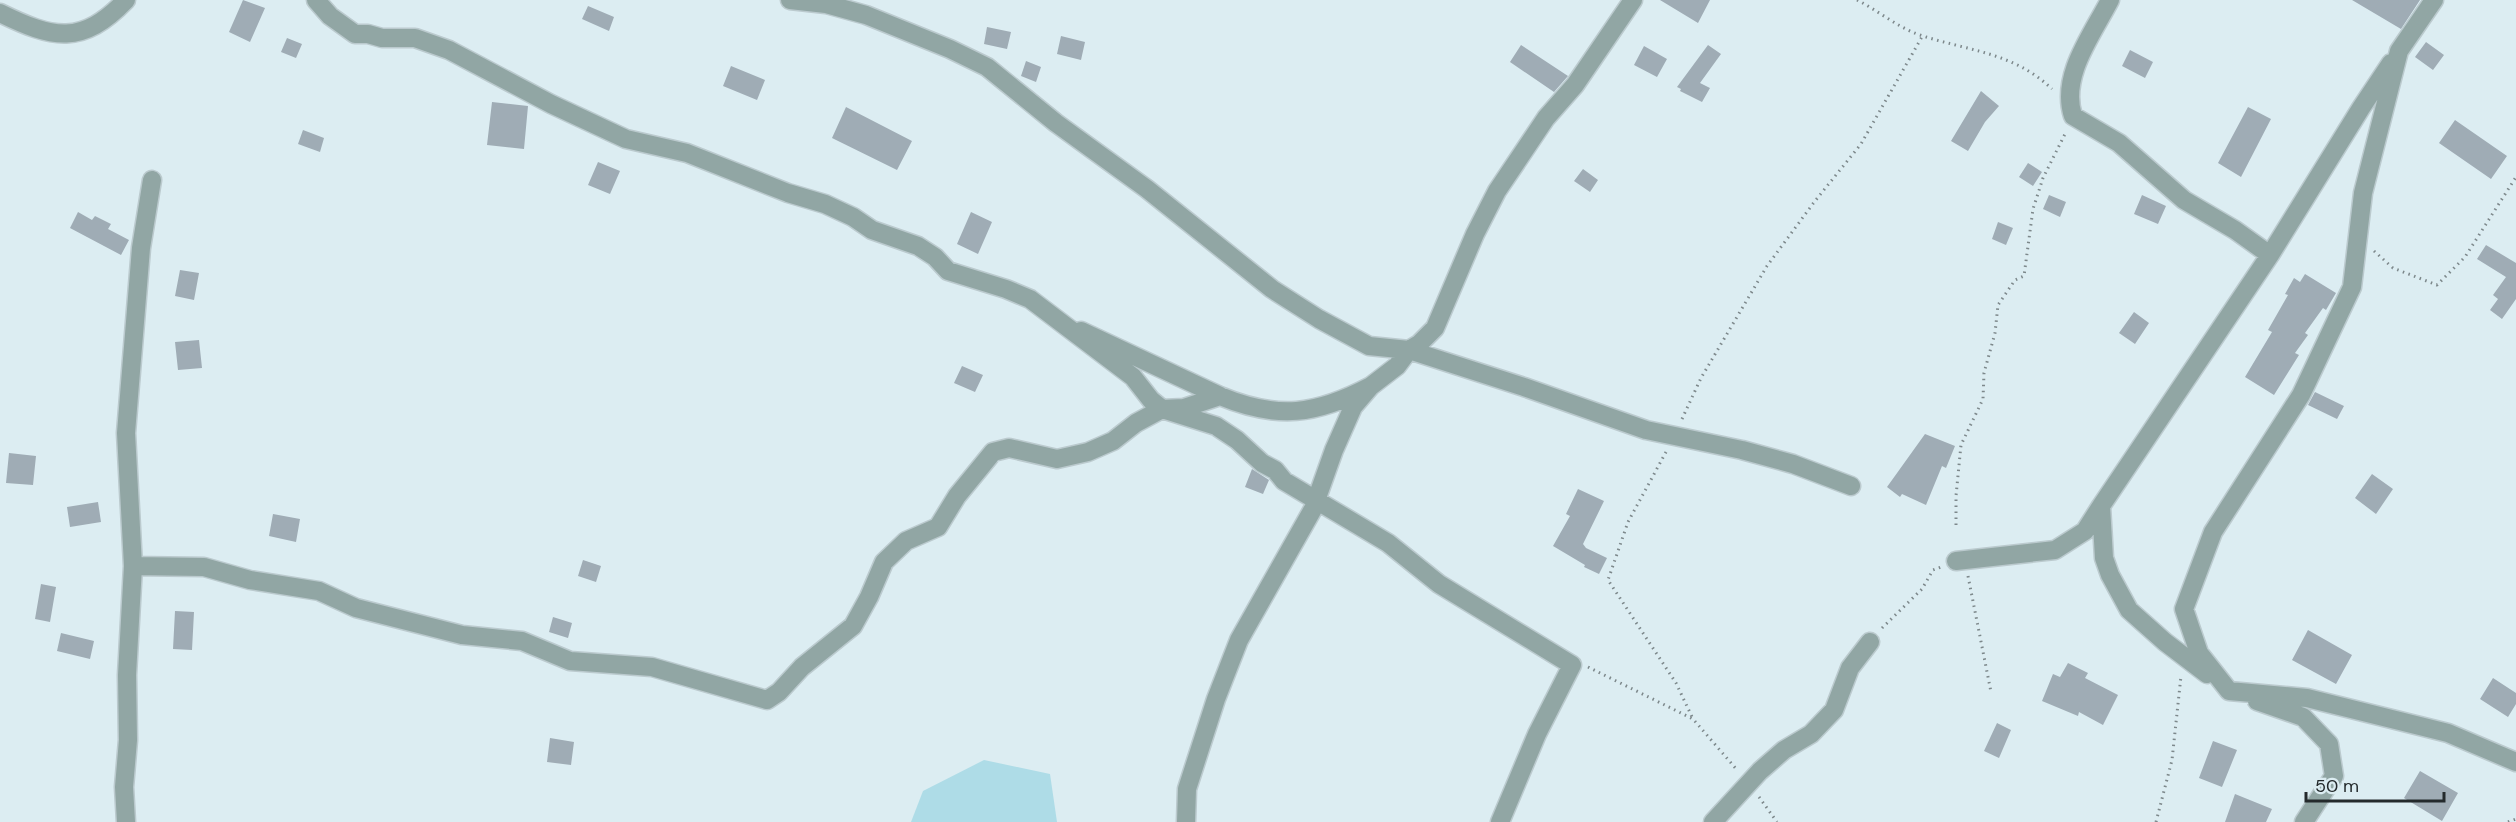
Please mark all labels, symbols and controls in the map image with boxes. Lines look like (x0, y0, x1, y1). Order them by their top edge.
scale bar (2306, 765, 2444, 803)
text: 50 m (2315, 774, 2359, 798)

